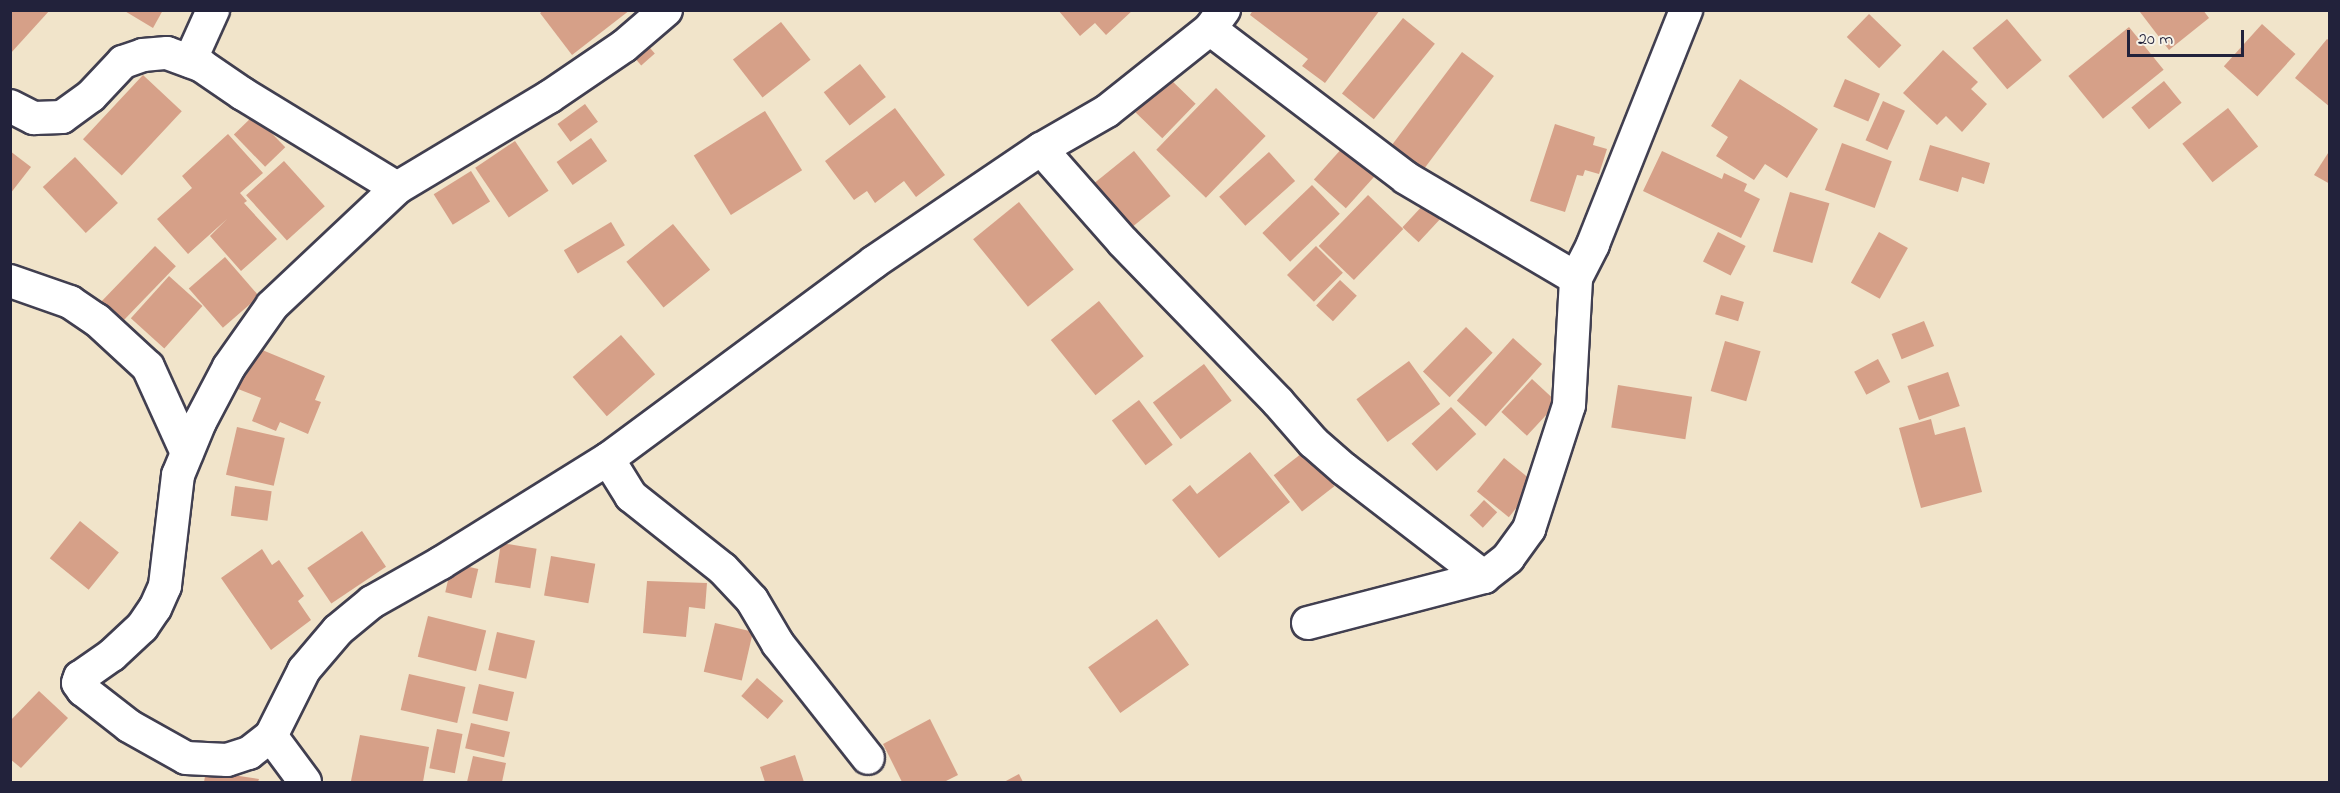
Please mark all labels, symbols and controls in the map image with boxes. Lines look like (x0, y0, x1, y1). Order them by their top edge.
scale bar (2130, 18, 2247, 56)
text: 20 m (2138, 27, 2173, 53)

